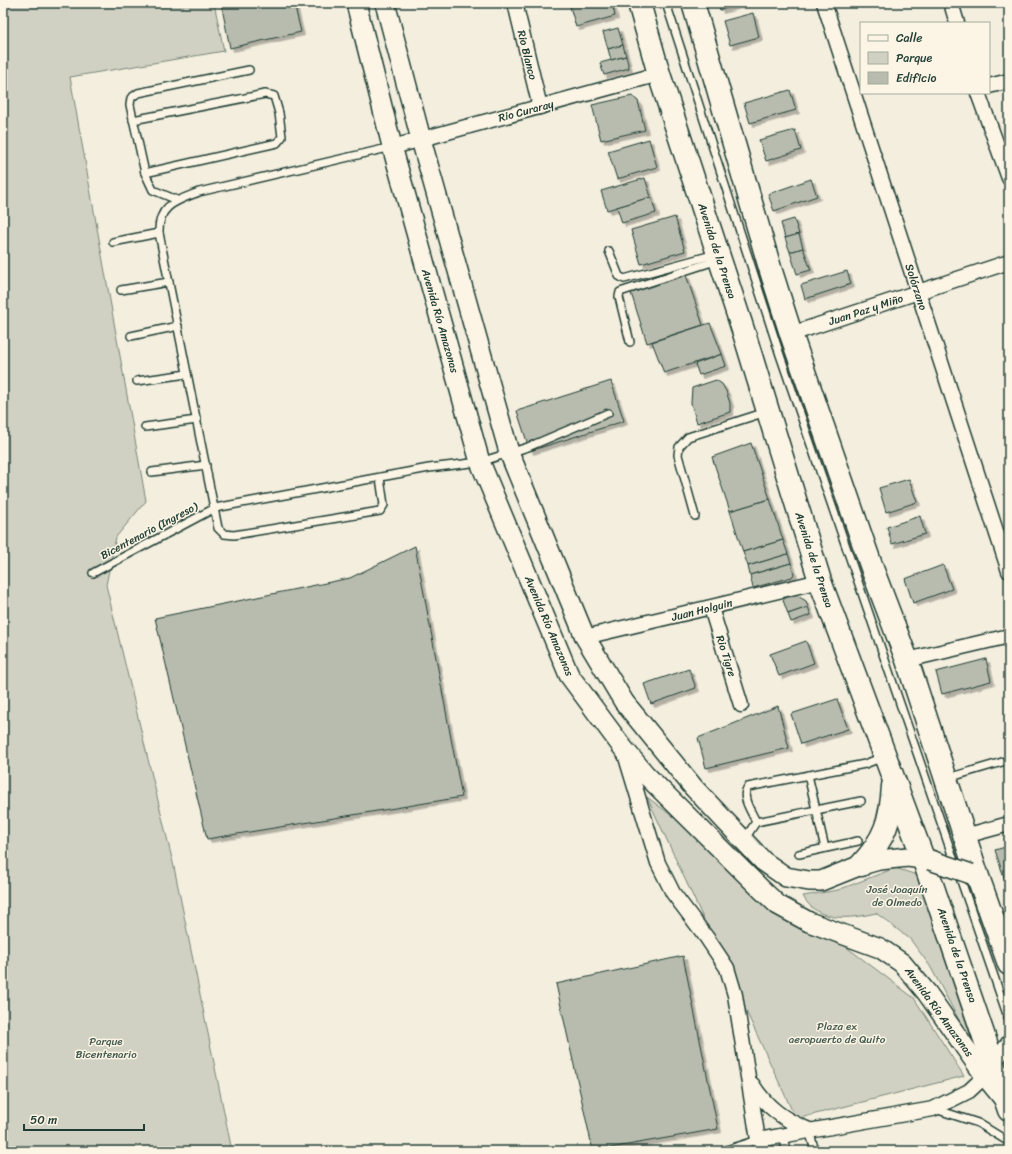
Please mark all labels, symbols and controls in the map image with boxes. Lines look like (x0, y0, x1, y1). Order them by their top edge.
legend (860, 22, 990, 94)
text: Calle (896, 27, 923, 49)
street label: Rio Blanco (512, 28, 542, 82)
text: Parque (896, 47, 933, 69)
text: Edificio (896, 67, 936, 89)
street label: Rio Curaray (496, 94, 556, 128)
street label: Avenida de la Prensa (692, 200, 742, 302)
street label: Solórzano (900, 261, 933, 313)
street label: Avenida Río Amazonas (416, 266, 464, 376)
street label: Juan Paz y Miño (825, 289, 906, 331)
street label: Bicentenario (Ingreso) (97, 497, 202, 565)
street label: Avenida de la Prensa (789, 509, 839, 611)
street label: Avenida Río Amazonas (519, 572, 579, 680)
street label: Juan Holguin (669, 593, 735, 627)
street label: Rio Tigre (710, 633, 742, 680)
park label: José Joaquín de Olmedo (866, 880, 927, 912)
street label: Avenida de la Prensa (931, 904, 982, 1006)
street label: Avenida Río Amazonas (899, 962, 979, 1062)
park label: Plaza ex aeropuerto de Quito (789, 1017, 886, 1049)
park label: Parque Bicentenario (75, 1032, 137, 1064)
scale bar (24, 1106, 144, 1132)
text: 50 m (30, 1109, 57, 1131)

